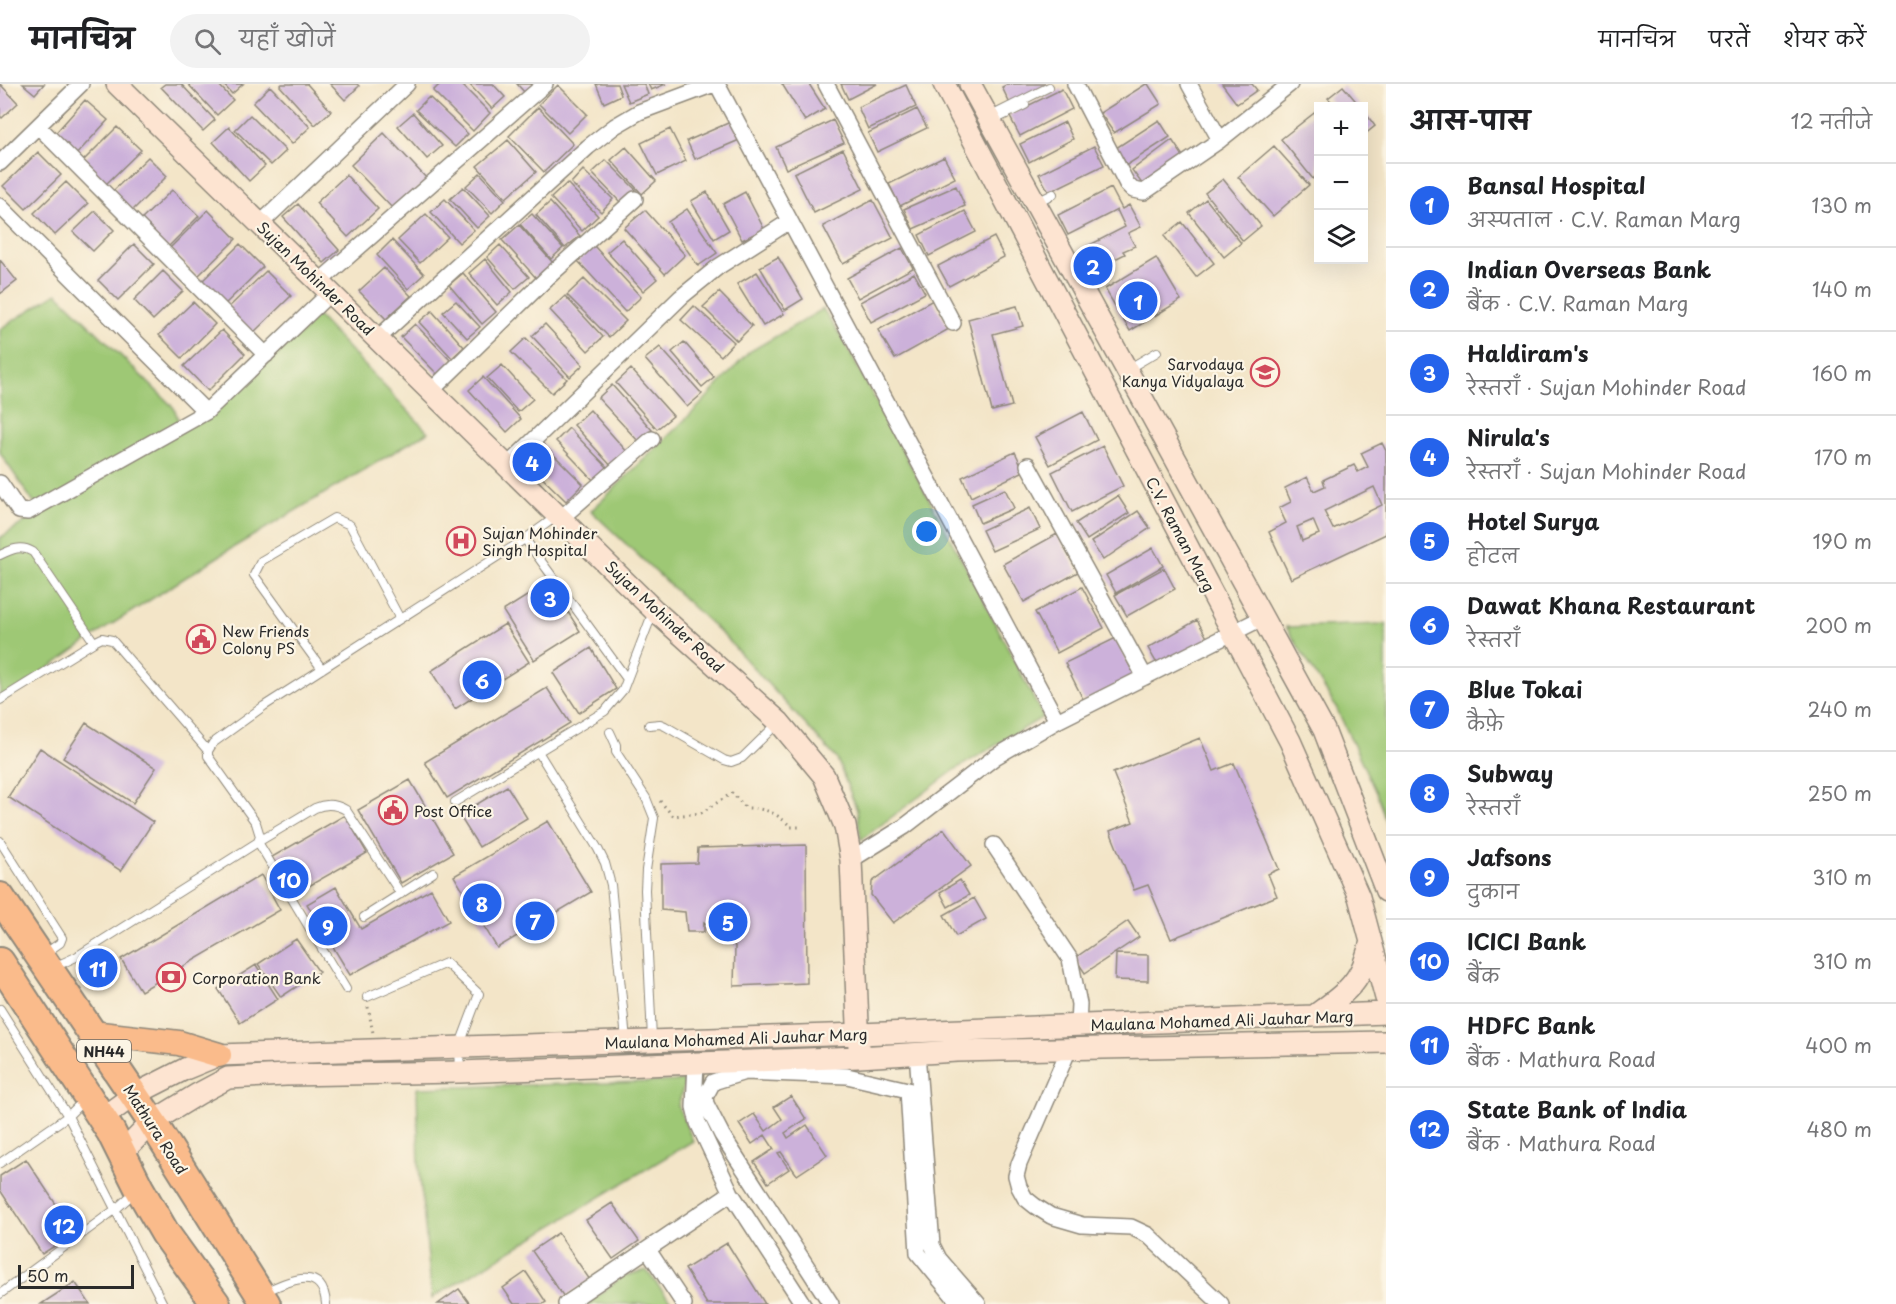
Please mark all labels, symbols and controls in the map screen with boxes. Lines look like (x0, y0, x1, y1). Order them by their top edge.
search box (170, 14, 590, 68)
text: मानचित्र (30, 16, 134, 59)
text: यहाँ खोजें (239, 21, 335, 54)
text: मानचित्र (1599, 22, 1676, 54)
text: परतें (1709, 22, 1750, 54)
text: शेयर करें (1783, 22, 1866, 54)
icon: search (191, 25, 224, 58)
text: आस-पास (1410, 100, 1530, 139)
map controls (1314, 102, 1368, 264)
button: + (1314, 102, 1368, 156)
text: 12 नतीजे (1791, 106, 1872, 136)
button: − (1314, 156, 1368, 210)
text: Bansal Hospital (1467, 168, 1645, 201)
text: 1 (1425, 190, 1434, 220)
text: 130 m (1812, 190, 1872, 220)
text: अस्पताल · C.V. Raman Marg (1467, 204, 1741, 234)
button: layers (1314, 210, 1368, 264)
street label: Sujan Mohinder Road (252, 216, 380, 340)
pin: 2 (1074, 244, 1112, 288)
text: Indian Overseas Bank (1467, 252, 1711, 285)
text: 2 (1422, 274, 1437, 304)
text: 140 m (1812, 274, 1872, 304)
pin: 1 (1118, 278, 1158, 324)
text: बैंक · C.V. Raman Marg (1467, 288, 1688, 318)
text: Haldiram's (1467, 336, 1588, 369)
place label: Sarvodaya Kanya Vidyalaya (1122, 352, 1245, 392)
school or university icon: Sarvodaya Kanya Vidyalaya (1249, 356, 1281, 388)
text: 3 (1423, 358, 1436, 388)
text: 160 m (1812, 358, 1872, 388)
text: रेस्तराँ · Sujan Mohinder Road (1467, 372, 1746, 402)
text: Nirula's (1467, 420, 1550, 453)
pin: 4 (512, 440, 552, 484)
text: 4 (1423, 442, 1436, 472)
text: 170 m (1814, 442, 1872, 472)
text: रेस्तराँ · Sujan Mohinder Road (1467, 456, 1746, 486)
street label: C.V. Raman Marg (1141, 472, 1221, 596)
text: Hotel Surya (1467, 504, 1600, 537)
your location (912, 517, 941, 546)
place label: Sujan Mohinder Singh Hospital (482, 521, 597, 561)
hospital icon: Sujan Mohinder Singh Hospital (445, 525, 477, 557)
text: 5 (1423, 526, 1436, 556)
text: 190 m (1813, 526, 1872, 556)
text: होटल (1467, 540, 1519, 570)
street label: Sujan Mohinder Road (600, 555, 730, 677)
pin: 3 (530, 576, 570, 620)
text: Dawat Khana Restaurant (1467, 588, 1755, 621)
text: 6 (1422, 610, 1437, 640)
text: 200 m (1805, 610, 1872, 640)
place label: New Friends Colony PS (222, 619, 309, 659)
public building icon: New Friends Colony PS (185, 623, 217, 655)
text: रेस्तराँ (1467, 624, 1520, 654)
pin: 6 (462, 658, 502, 702)
text: Blue Tokai (1467, 672, 1582, 705)
text: 7 (1424, 694, 1435, 724)
text: 240 m (1807, 694, 1872, 724)
text: कैफ़े (1467, 708, 1504, 738)
text: Subway (1467, 756, 1553, 789)
text: 8 (1423, 778, 1436, 808)
text: 250 m (1808, 778, 1872, 808)
text: रेस्तराँ (1467, 792, 1520, 822)
public building icon: Post Office (377, 794, 409, 826)
place label: Post Office (414, 799, 492, 822)
text: Jafsons (1467, 840, 1552, 873)
pin: 10 (270, 856, 308, 902)
text: 9 (1424, 862, 1435, 892)
text: 310 m (1812, 862, 1872, 892)
text: दुकान (1467, 876, 1519, 906)
pin: 8 (462, 880, 502, 926)
pin: 7 (516, 898, 554, 944)
pin: 5 (708, 900, 748, 944)
pin: 9 (308, 904, 348, 948)
text: ICICI Bank (1467, 924, 1586, 957)
pin: 11 (78, 946, 118, 990)
text: 10 (1417, 946, 1442, 976)
text: 310 m (1812, 946, 1872, 976)
text: बैंक (1467, 960, 1500, 990)
bank icon: Corporation Bank (155, 961, 187, 993)
place label: Corporation Bank (192, 966, 321, 989)
street label: Maulana Mohamed Ali Jauhar Marg (1090, 1004, 1354, 1036)
text: HDFC Bank (1467, 1008, 1596, 1041)
street label: Maulana Mohamed Ali Jauhar Marg (604, 1022, 868, 1054)
text: 11 (1420, 1030, 1439, 1060)
text: 400 m (1805, 1030, 1872, 1060)
road number: NH44 (77, 1040, 131, 1062)
text: बैंक · Mathura Road (1467, 1044, 1656, 1074)
street label: Mathura Road (118, 1079, 194, 1179)
text: State Bank of India (1467, 1092, 1687, 1125)
text: 12 (1418, 1114, 1441, 1144)
text: 480 m (1807, 1114, 1872, 1144)
text: बैंक · Mathura Road (1467, 1128, 1656, 1158)
pin: 12 (44, 1202, 84, 1248)
scale bar (18, 1262, 134, 1290)
text: 50 m (27, 1263, 68, 1287)

